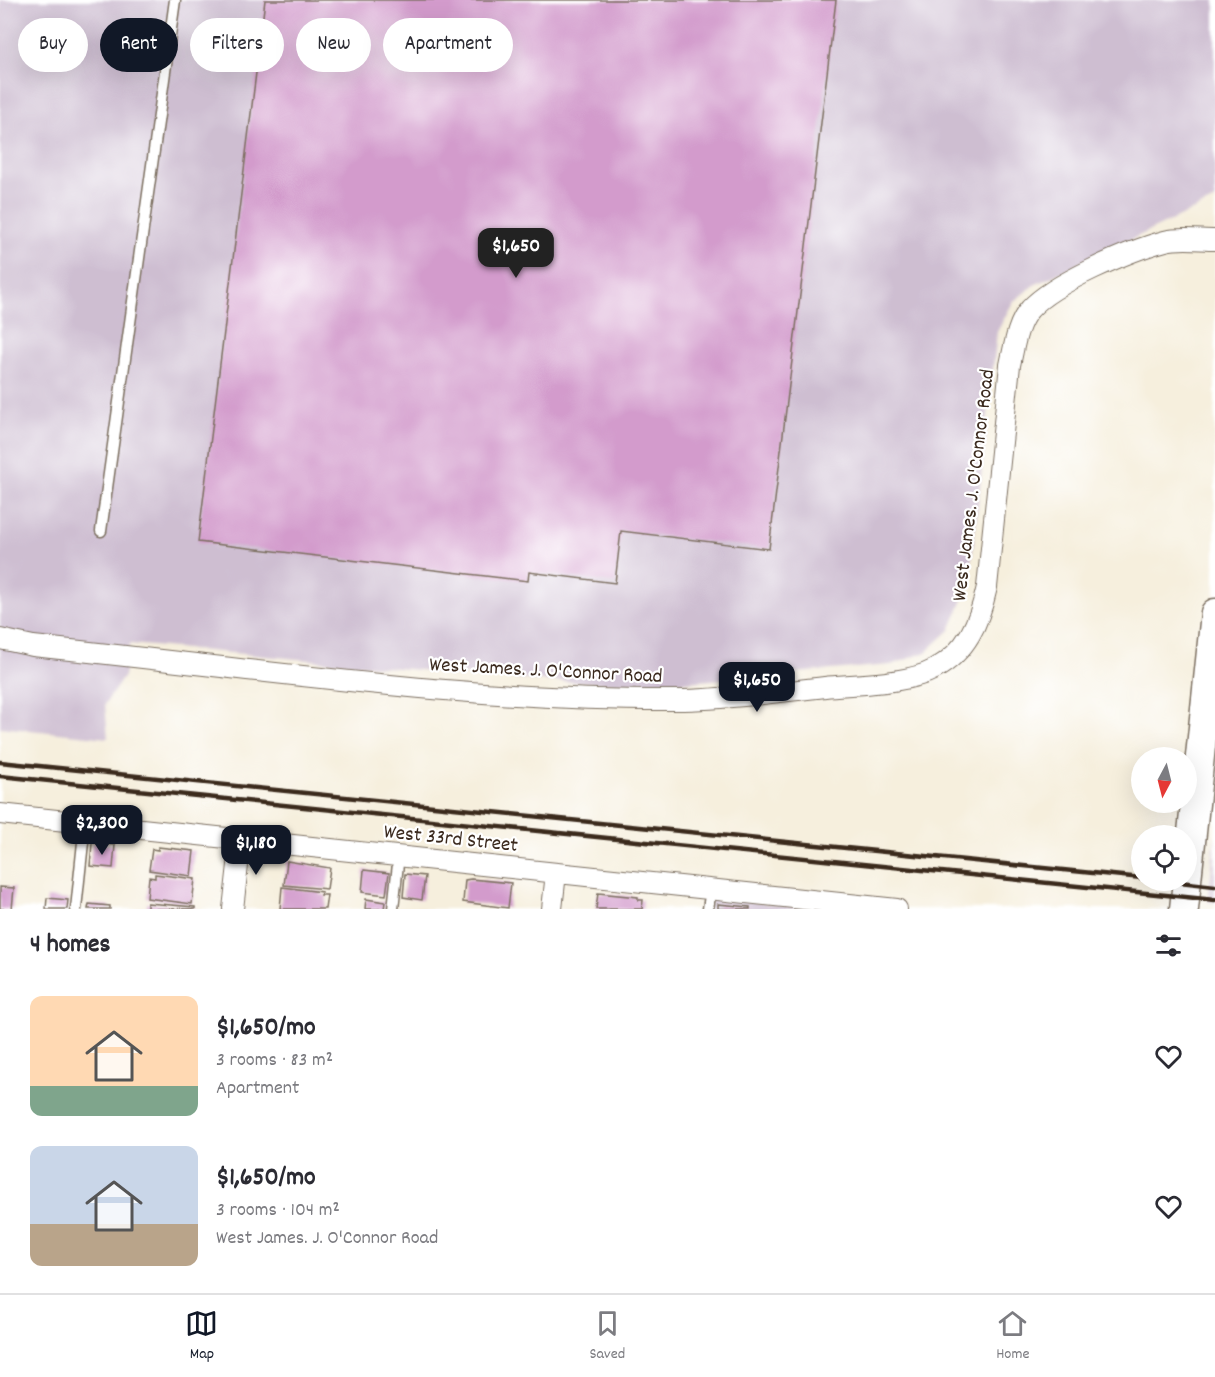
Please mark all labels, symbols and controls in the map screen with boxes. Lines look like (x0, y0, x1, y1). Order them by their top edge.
chip: Buy (18, 18, 88, 72)
chip: Rent (100, 18, 178, 72)
chip: Filters (190, 18, 284, 72)
chip: New (296, 18, 371, 72)
chip: Apartment (383, 18, 513, 72)
pin: $1,650 (467, 228, 565, 279)
text: $1,650 (492, 233, 540, 261)
street label: West James. J. O'Connor Road (946, 368, 1004, 603)
street label: West James. J. O'Connor Road (428, 651, 663, 693)
pin: $1,650 (708, 662, 806, 713)
text: $1,650 (733, 667, 781, 695)
north arrow (1131, 747, 1197, 813)
map controls (1131, 747, 1197, 891)
pin: $2,300 (53, 805, 151, 856)
text: $2,300 (75, 810, 129, 838)
street label: West 33rd Street (382, 818, 520, 862)
pin: $1,180 (207, 825, 305, 876)
button: locate (1131, 825, 1197, 891)
text: $1,180 (235, 830, 277, 858)
text: 4 homes (30, 927, 110, 964)
icon: filters (1152, 929, 1185, 962)
text: $1,650/mo (216, 1010, 316, 1047)
icon: home (78, 1020, 150, 1092)
icon: heart (1152, 1040, 1185, 1073)
text: 3 rooms · 83 m² (216, 1047, 333, 1075)
text: Apartment (216, 1075, 299, 1103)
text: $1,650/mo (216, 1160, 316, 1197)
icon: home (78, 1170, 150, 1242)
icon: heart (1152, 1190, 1185, 1223)
text: 3 rooms · 104 m² (216, 1197, 340, 1225)
text: West James. J. O'Connor Road (216, 1225, 438, 1253)
tab: Map (185, 1307, 218, 1366)
tab: Saved (589, 1307, 625, 1366)
tab: Home (996, 1307, 1030, 1366)

